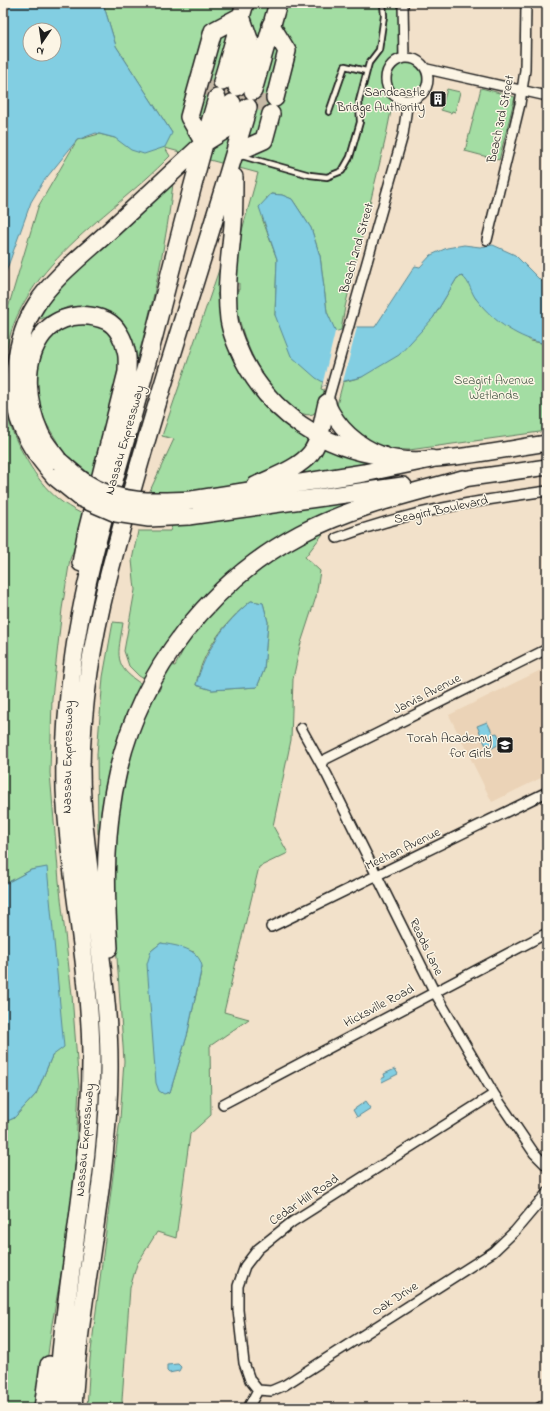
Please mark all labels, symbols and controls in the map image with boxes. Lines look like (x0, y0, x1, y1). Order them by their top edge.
north arrow (22, 22, 62, 62)
text: N (35, 42, 45, 59)
street label: Beach 3rd Street (482, 73, 520, 166)
place label: Sandcastle Bridge Authority (336, 83, 425, 118)
building icon: Sandcastle Bridge Authority (428, 89, 448, 109)
street label: Beach 2nd Street (335, 200, 379, 296)
park label: Seagirt Avenue Wetlands (454, 371, 534, 405)
street label: Nassau Expressway (100, 383, 151, 497)
street label: Seagirt Boulevard (392, 491, 490, 530)
street label: Jarvis Avenue (390, 669, 464, 719)
street label: Nassau Expressway (58, 700, 79, 814)
place label: Torah Academy for Girls (407, 729, 492, 763)
school or university icon: Torah Academy for Girls (495, 735, 515, 755)
street label: Meehan Avenue (362, 823, 444, 875)
street label: Reads Lane (404, 915, 448, 979)
street label: Hicksville Road (341, 979, 418, 1032)
street label: Nassau Expressway (71, 1083, 100, 1197)
street label: Cedar Hill Road (265, 1169, 343, 1230)
street label: Oak Drive (368, 1277, 422, 1321)

